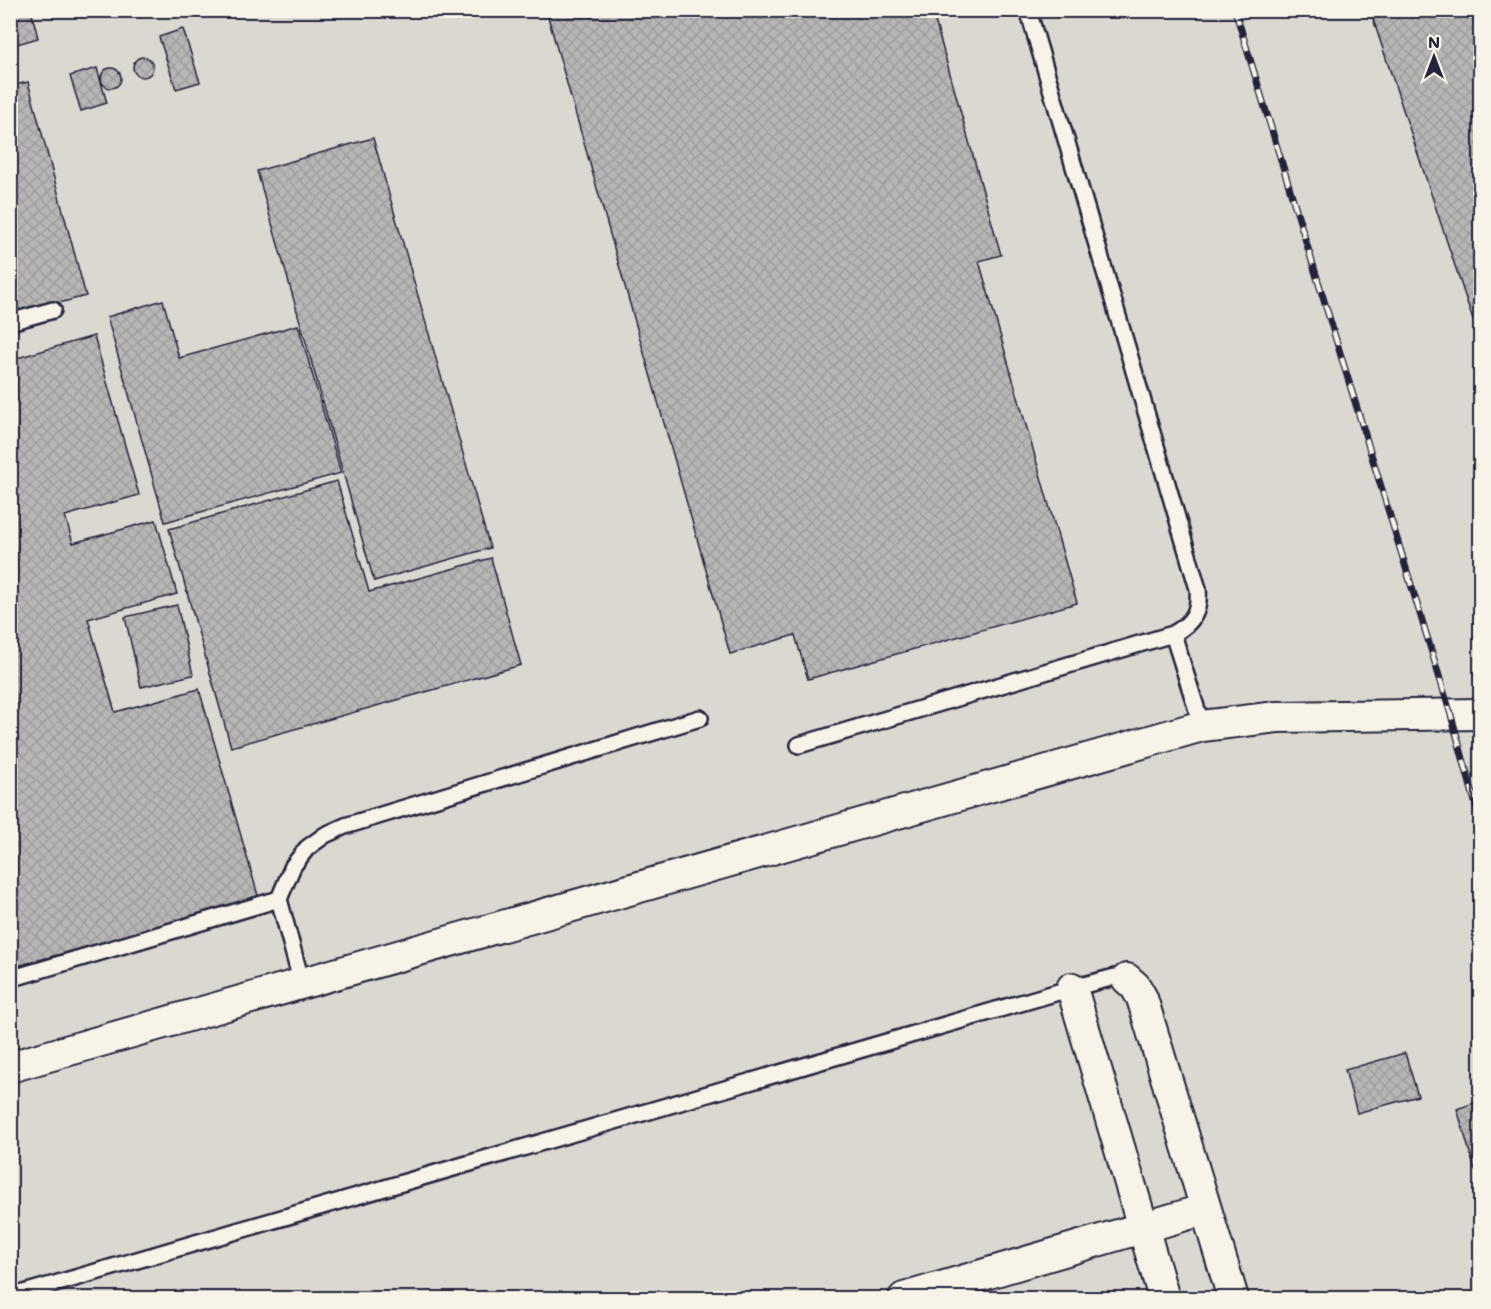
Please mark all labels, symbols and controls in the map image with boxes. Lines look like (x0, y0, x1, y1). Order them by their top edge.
north arrow (1404, 27, 1464, 87)
text: N (1428, 31, 1440, 52)

